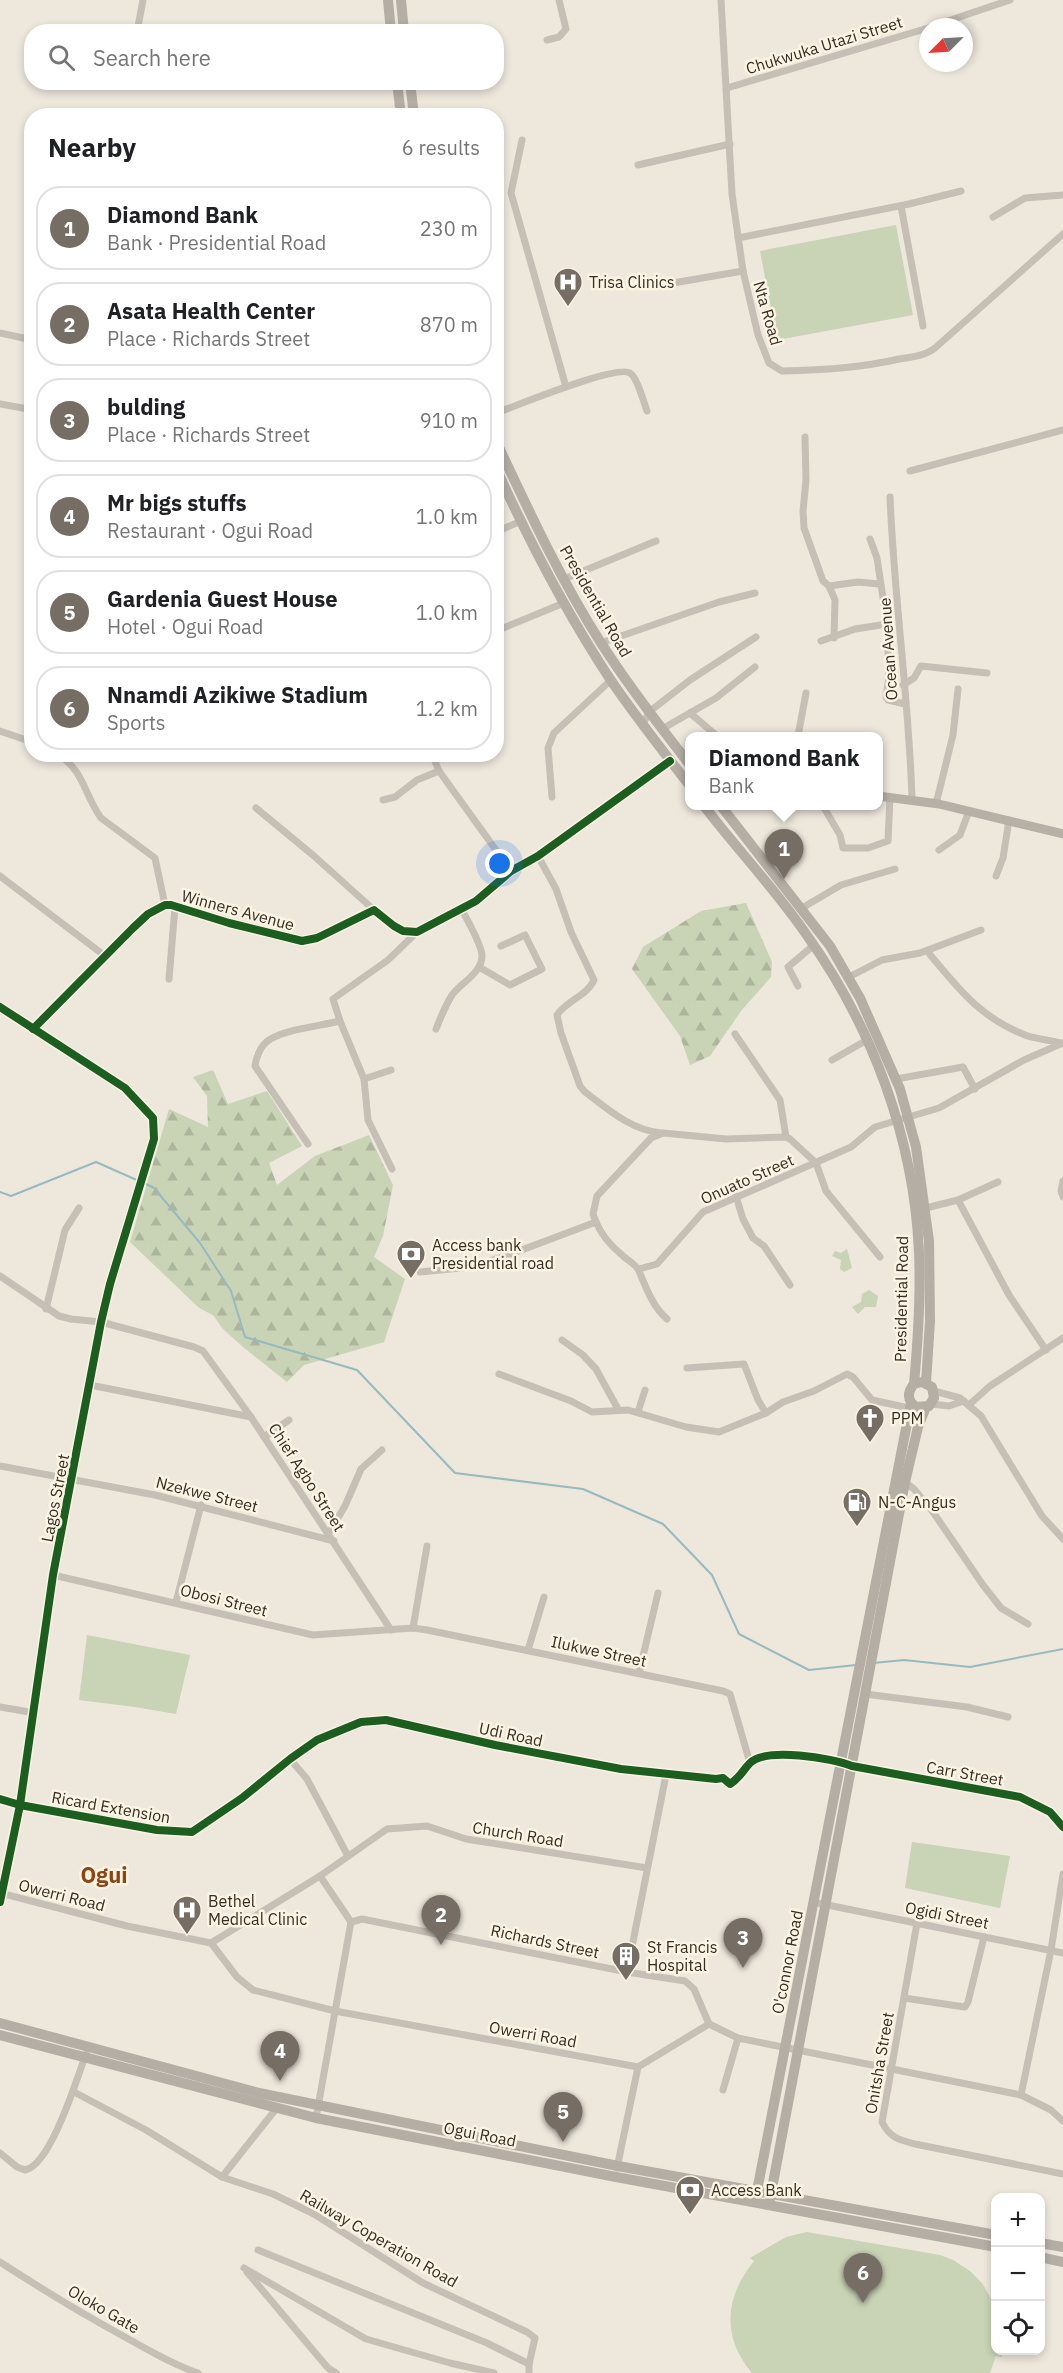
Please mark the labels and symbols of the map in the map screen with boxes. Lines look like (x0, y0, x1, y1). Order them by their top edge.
street label: Chukwuka Utazi Street (743, 12, 905, 78)
north arrow (919, 18, 973, 72)
hospital icon: Trisa Clinics (552, 266, 584, 308)
place label: Trisa Clinics (589, 272, 675, 292)
street label: Nta Road (749, 278, 787, 348)
street label: Presidential Road (556, 541, 636, 661)
street label: Ocean Avenue (874, 597, 902, 701)
pin: 1 (764, 830, 804, 879)
your location (485, 849, 514, 878)
street label: Winners Avenue (179, 885, 297, 935)
street label: Onuato Street (697, 1149, 797, 1209)
place label: Access bank Presidential road (432, 1235, 554, 1273)
street label: Presidential Road (890, 1236, 912, 1362)
bank icon: Access bank Presidential road (395, 1238, 427, 1280)
church icon: PPM (854, 1402, 886, 1444)
place label: PPM (891, 1408, 923, 1428)
street label: Chief Agbo Street (264, 1419, 350, 1535)
street label: Lagos Street (37, 1452, 73, 1544)
street label: Nzekwe Street (154, 1472, 260, 1516)
fuel station icon: N-C-Angus (841, 1486, 873, 1528)
place label: N-C-Angus (878, 1492, 956, 1512)
street label: Obosi Street (178, 1580, 270, 1620)
street label: Ilukwe Street (550, 1631, 648, 1671)
street label: Udi Road (477, 1717, 545, 1751)
street label: Carr Street (925, 1756, 1005, 1790)
street label: Ricard Extension (50, 1787, 172, 1827)
street label: Church Road (471, 1817, 565, 1851)
district label: Ogui (80, 1860, 128, 1889)
street label: Owerri Road (17, 1875, 107, 1915)
place label: Bethel Medical Clinic (208, 1891, 307, 1929)
hospital icon: Bethel Medical Clinic (171, 1894, 203, 1936)
pin: 2 (422, 1896, 460, 1945)
street label: Ogidi Street (904, 1897, 990, 1933)
street label: O'connor Road (767, 1908, 807, 2016)
pin: 3 (724, 1918, 762, 1968)
street label: Richards Street (489, 1920, 601, 1962)
place label: St Francis Hospital (647, 1937, 718, 1975)
building icon: St Francis Hospital (610, 1940, 642, 1982)
street label: Onitsha Street (860, 2010, 898, 2116)
street label: Owerri Road (488, 2016, 578, 2052)
pin: 4 (260, 2032, 300, 2081)
pin: 5 (544, 2092, 582, 2142)
street label: Ogui Road (442, 2117, 518, 2151)
bank icon: Access Bank (674, 2174, 706, 2216)
place label: Access Bank (711, 2180, 802, 2200)
street label: Railway Coperation Road (297, 2185, 461, 2291)
pin: 6 (844, 2254, 882, 2303)
street label: Oloko Gate (65, 2280, 144, 2338)

